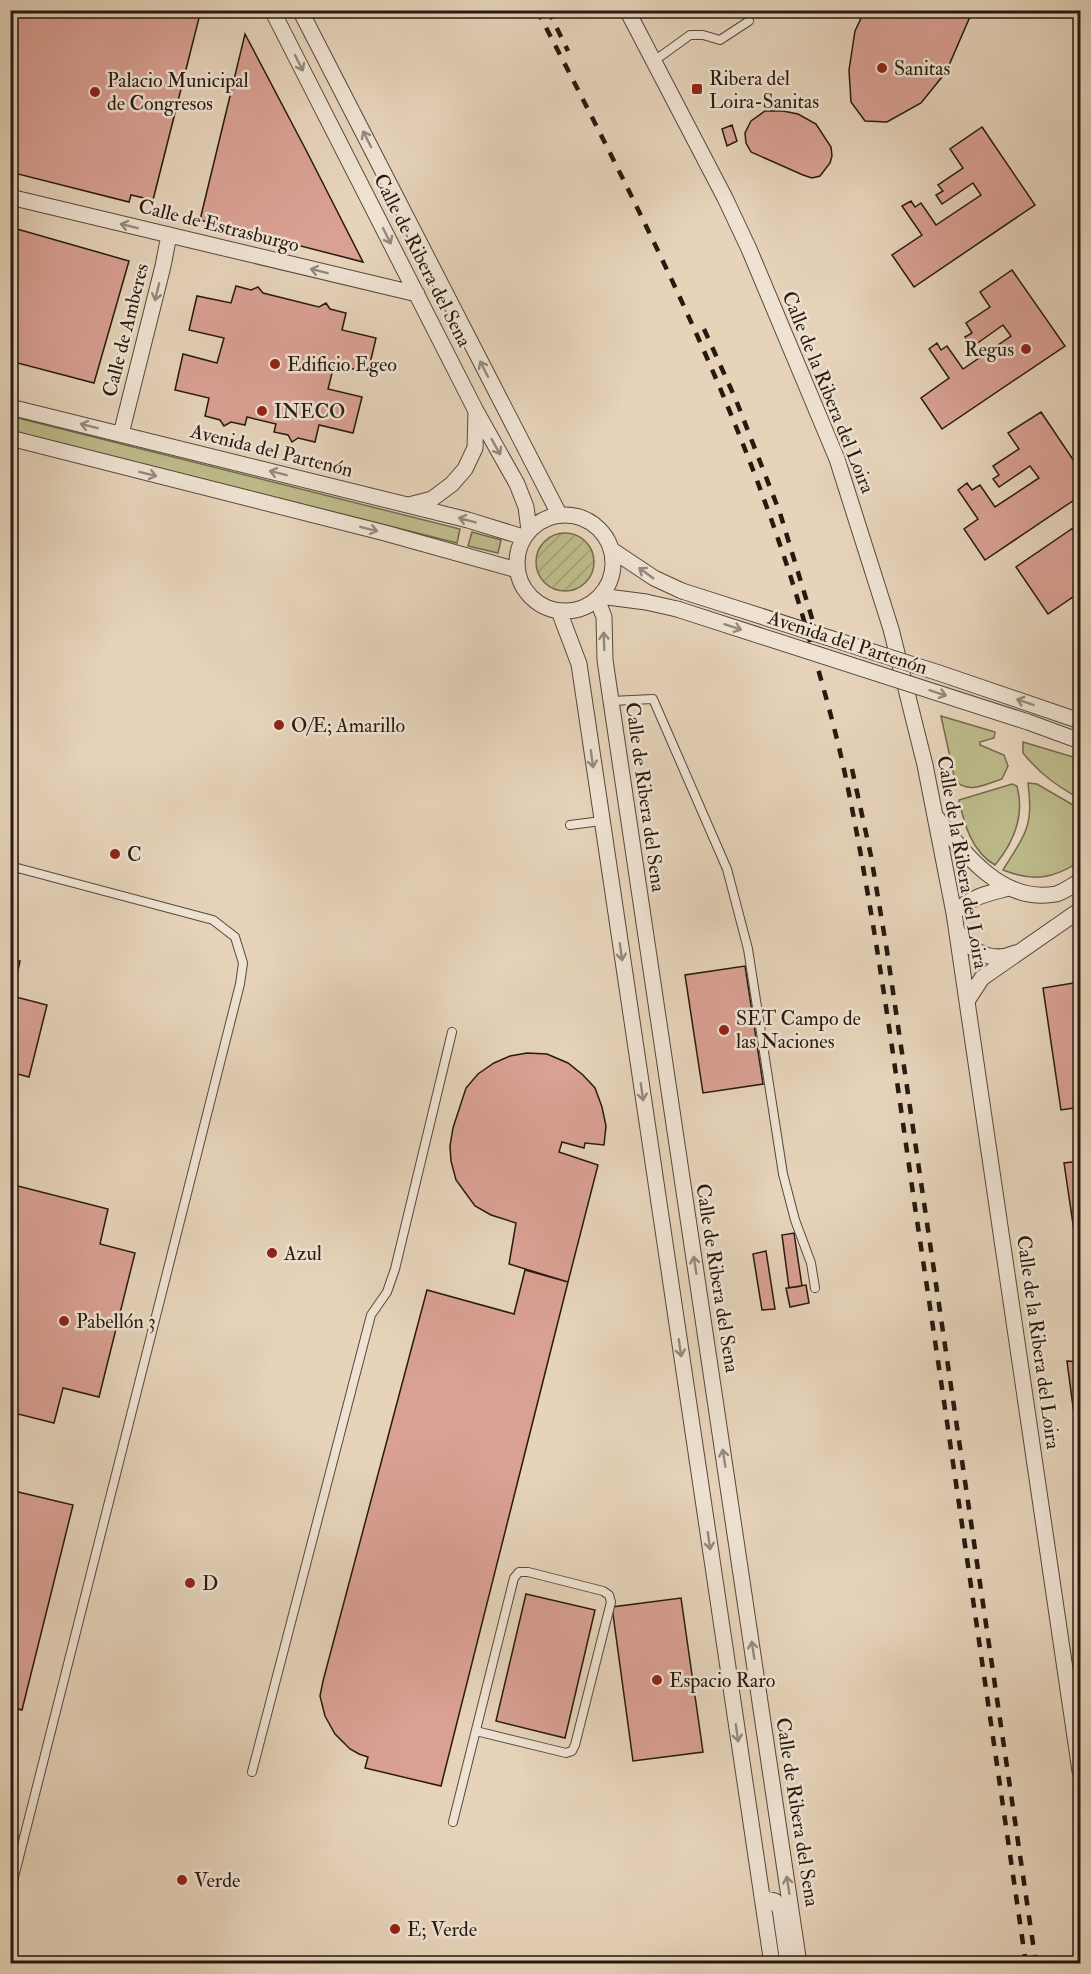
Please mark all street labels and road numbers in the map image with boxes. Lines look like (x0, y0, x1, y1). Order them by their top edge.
street label: Calle de Ribera del Sena (368, 169, 477, 352)
street label: Calle de Estrasburgo (136, 193, 302, 258)
street label: Calle de Amberes (97, 261, 154, 400)
street label: Calle de la Ribera del Loira (777, 287, 881, 498)
street label: Avenida del Partenón (187, 418, 356, 483)
street label: Avenida del Partenón (764, 605, 931, 680)
street label: Calle de Ribera del Sena (620, 701, 671, 894)
street label: Calle de la Ribera del Loira (931, 754, 994, 971)
street label: Calle de Ribera del Sena (690, 1182, 745, 1375)
street label: Calle de la Ribera del Loira (1011, 1233, 1066, 1451)
street label: Calle de Ribera del Sena (770, 1716, 825, 1909)

